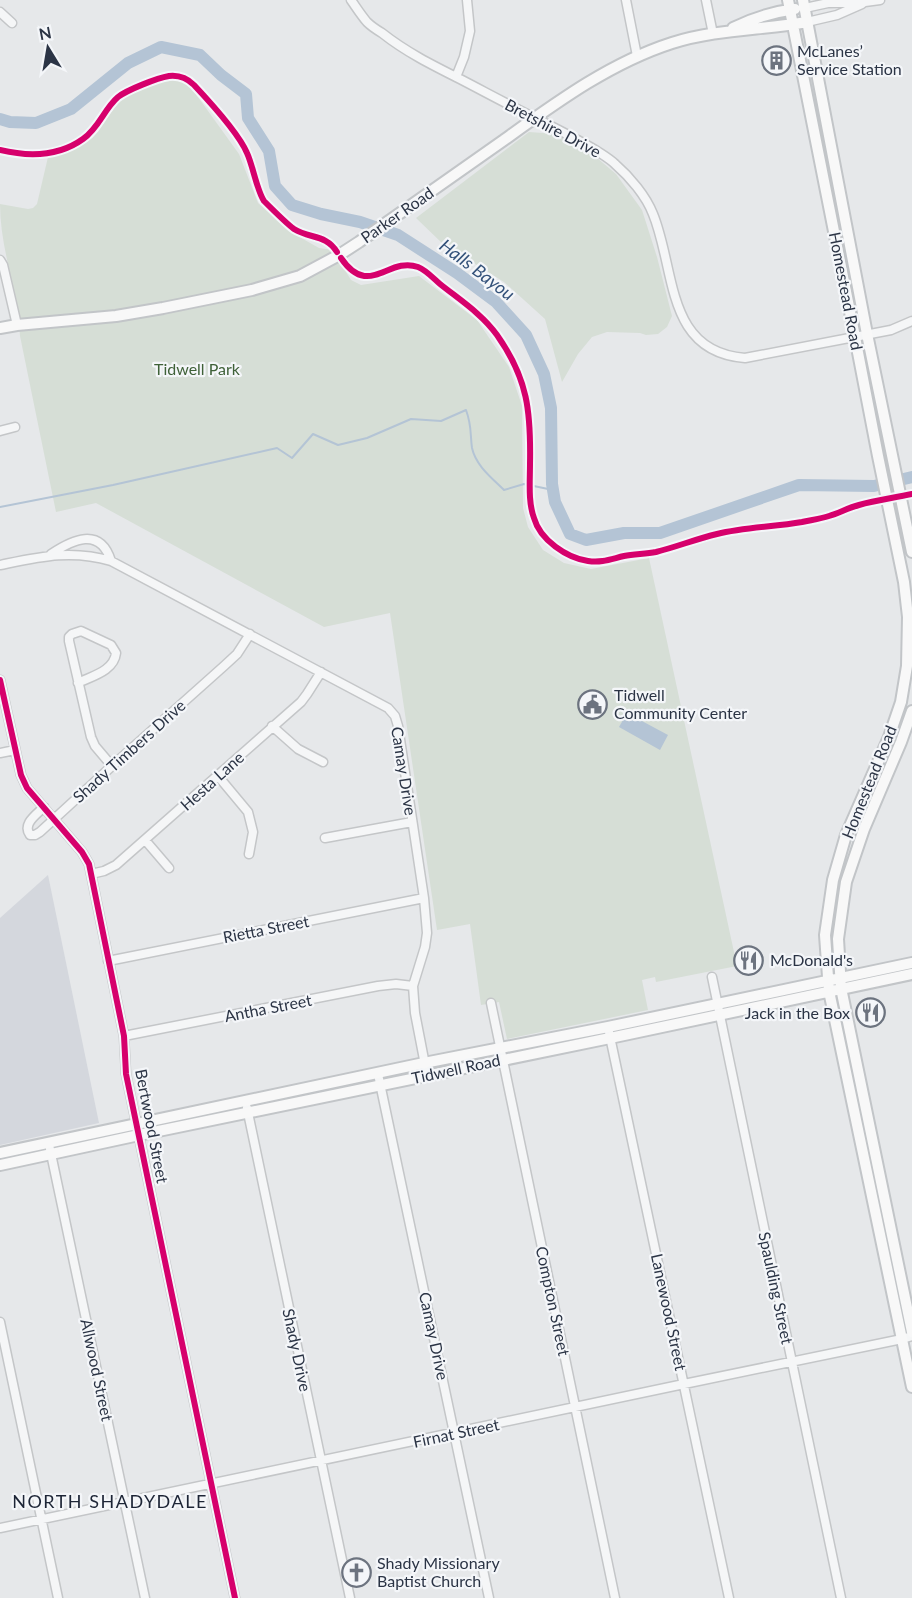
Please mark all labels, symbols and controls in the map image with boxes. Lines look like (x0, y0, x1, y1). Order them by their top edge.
north arrow (18, 18, 78, 78)
text: N (37, 22, 53, 43)
place label: McLanes’ Service Station (797, 41, 902, 78)
building icon: McLanes’ Service Station (760, 44, 792, 76)
street label: Bretshire Drive (502, 94, 604, 161)
street label: Parker Road (357, 183, 437, 247)
street label: Homestead Road (826, 230, 867, 352)
water label: Halls Bayou (436, 234, 520, 305)
park label: Tidwell Park (154, 359, 241, 378)
place label: Tidwell Community Center (614, 685, 747, 722)
public building icon: Tidwell Community Center (577, 688, 609, 720)
street label: Shady Timbers Drive (69, 695, 189, 806)
street label: Homestead Road (837, 723, 900, 841)
street label: Camay Drive (388, 725, 421, 817)
street label: Hesta Lane (176, 747, 247, 814)
street label: Rietta Street (221, 911, 311, 946)
restaurant icon: McDonald's (733, 944, 765, 976)
place label: McDonald's (770, 950, 853, 969)
street label: Antha Street (223, 990, 313, 1025)
restaurant icon: Jack in the Box (855, 997, 887, 1029)
place label: Jack in the Box (745, 1003, 850, 1022)
street label: Tidwell Road (410, 1050, 502, 1087)
street label: Bertwood Street (132, 1067, 173, 1185)
street label: Spaulding Street (755, 1230, 798, 1346)
street label: Compton Street (533, 1244, 574, 1358)
street label: Lanewood Street (648, 1252, 691, 1372)
street label: Camay Drive (416, 1290, 453, 1382)
street label: Shady Drive (279, 1307, 316, 1393)
street label: Allwood Street (77, 1317, 118, 1423)
street label: Firnat Street (411, 1414, 501, 1451)
district label: NORTH SHADYDALE (12, 1490, 208, 1512)
place label: Shady Missionary Baptist Church (377, 1553, 500, 1590)
church icon: Shady Missionary Baptist Church (340, 1556, 372, 1588)

